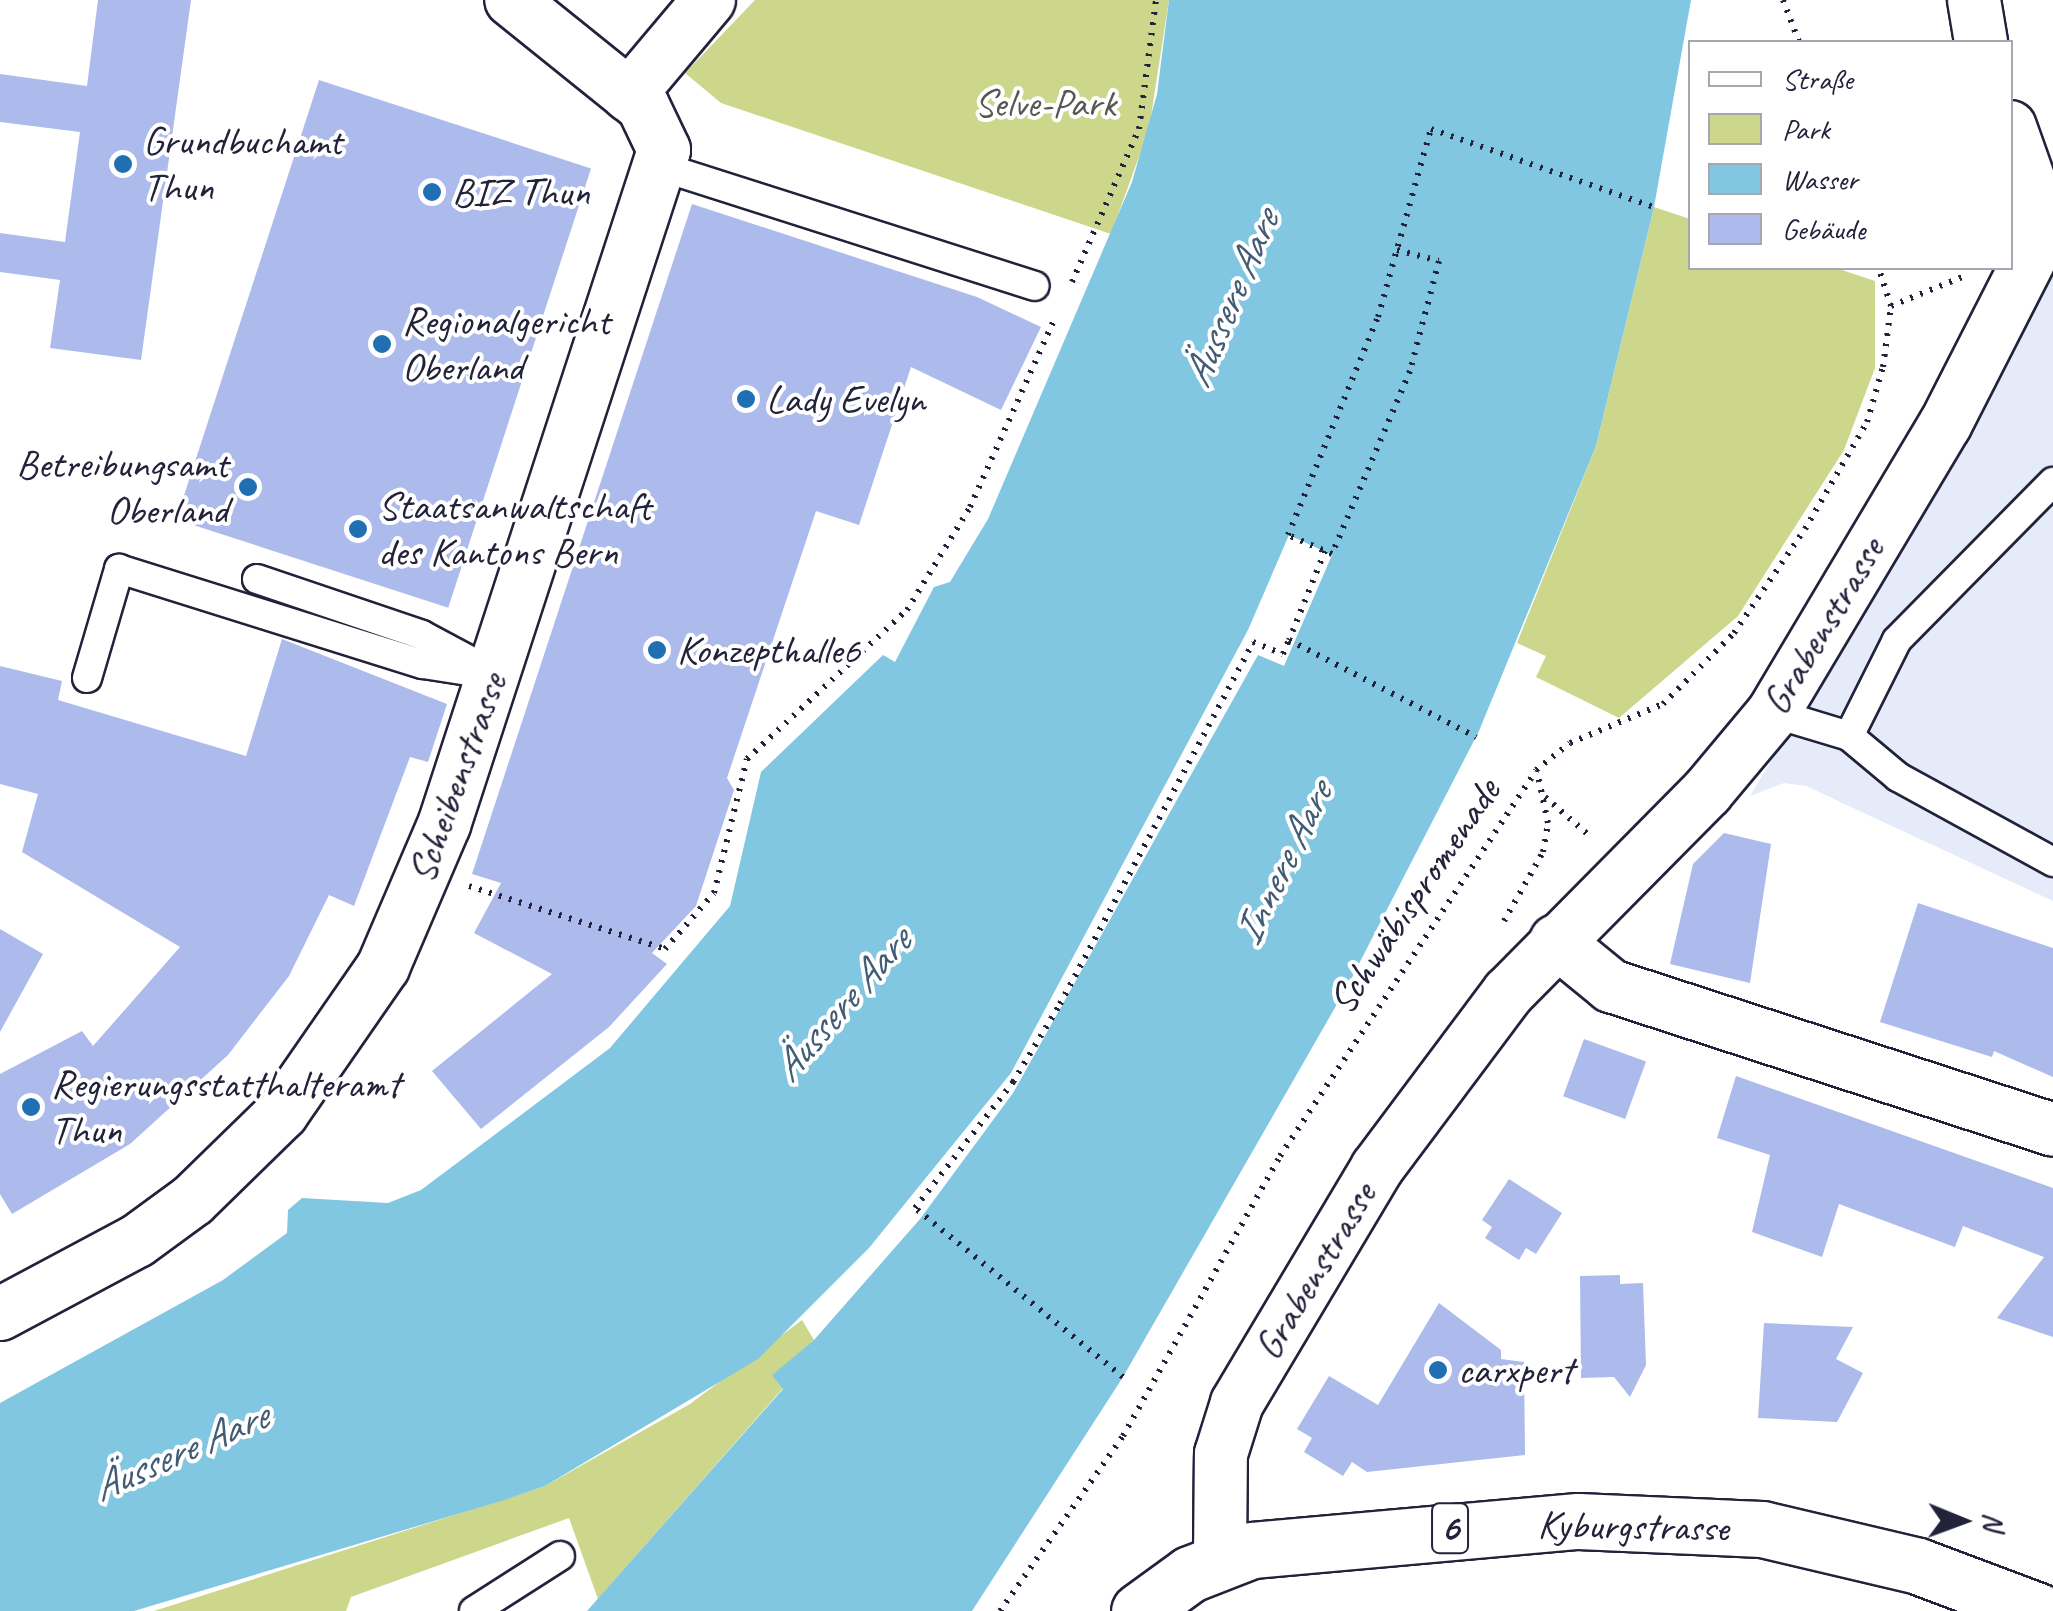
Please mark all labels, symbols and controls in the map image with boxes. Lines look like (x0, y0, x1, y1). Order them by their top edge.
legend (1688, 40, 2013, 270)
text: Straße (1782, 60, 1853, 98)
park label: Selve-Park (974, 79, 1116, 127)
text: Park (1782, 110, 1830, 148)
place label: Grundbuchamt Thun (143, 117, 342, 211)
marker: Grundbuchamt Thun (112, 153, 134, 175)
text: Wasser (1782, 160, 1858, 198)
place label: BIZ Thun (452, 168, 591, 216)
marker: BIZ Thun (421, 181, 443, 203)
water label: Äussere Aare (1171, 204, 1291, 394)
text: Gebäude (1782, 210, 1865, 248)
place label: Regionalgericht Oberland (402, 297, 610, 391)
marker: Regionalgericht Oberland (371, 333, 393, 355)
place label: Lady Evelyn (766, 375, 925, 423)
marker: Lady Evelyn (735, 388, 757, 410)
place label: Betreibungsamt Oberland (16, 440, 228, 534)
marker: Betreibungsamt Oberland (237, 476, 259, 498)
place label: Staatsanwaltschaft des Kantons Bern (378, 482, 651, 576)
marker: Staatsanwaltschaft des Kantons Bern (347, 518, 369, 540)
street label: Grabenstrasse (1752, 529, 1894, 723)
place label: Konzepthalle6 (677, 626, 860, 674)
marker: Konzepthalle6 (646, 639, 668, 661)
street label: Scheibenstrasse (397, 667, 517, 889)
street label: Schwäbispromenade (1318, 769, 1510, 1023)
water label: Innere Aare (1222, 774, 1344, 954)
water label: Äussere Aare (762, 918, 922, 1092)
place label: Regierungsstatthalteramt Thun (51, 1060, 400, 1154)
marker: Regierungsstatthalteramt Thun (20, 1096, 42, 1118)
street label: Grabenstrasse (1244, 1174, 1386, 1368)
place label: carxpert (1458, 1346, 1574, 1394)
marker: carxpert (1427, 1359, 1449, 1381)
water label: Äussere Aare (85, 1391, 275, 1513)
north arrow (1913, 1471, 2013, 1571)
road number: 6 (1430, 1495, 1470, 1561)
street label: Kyburgstrasse (1537, 1500, 1729, 1552)
text: N (1976, 1513, 2011, 1531)

